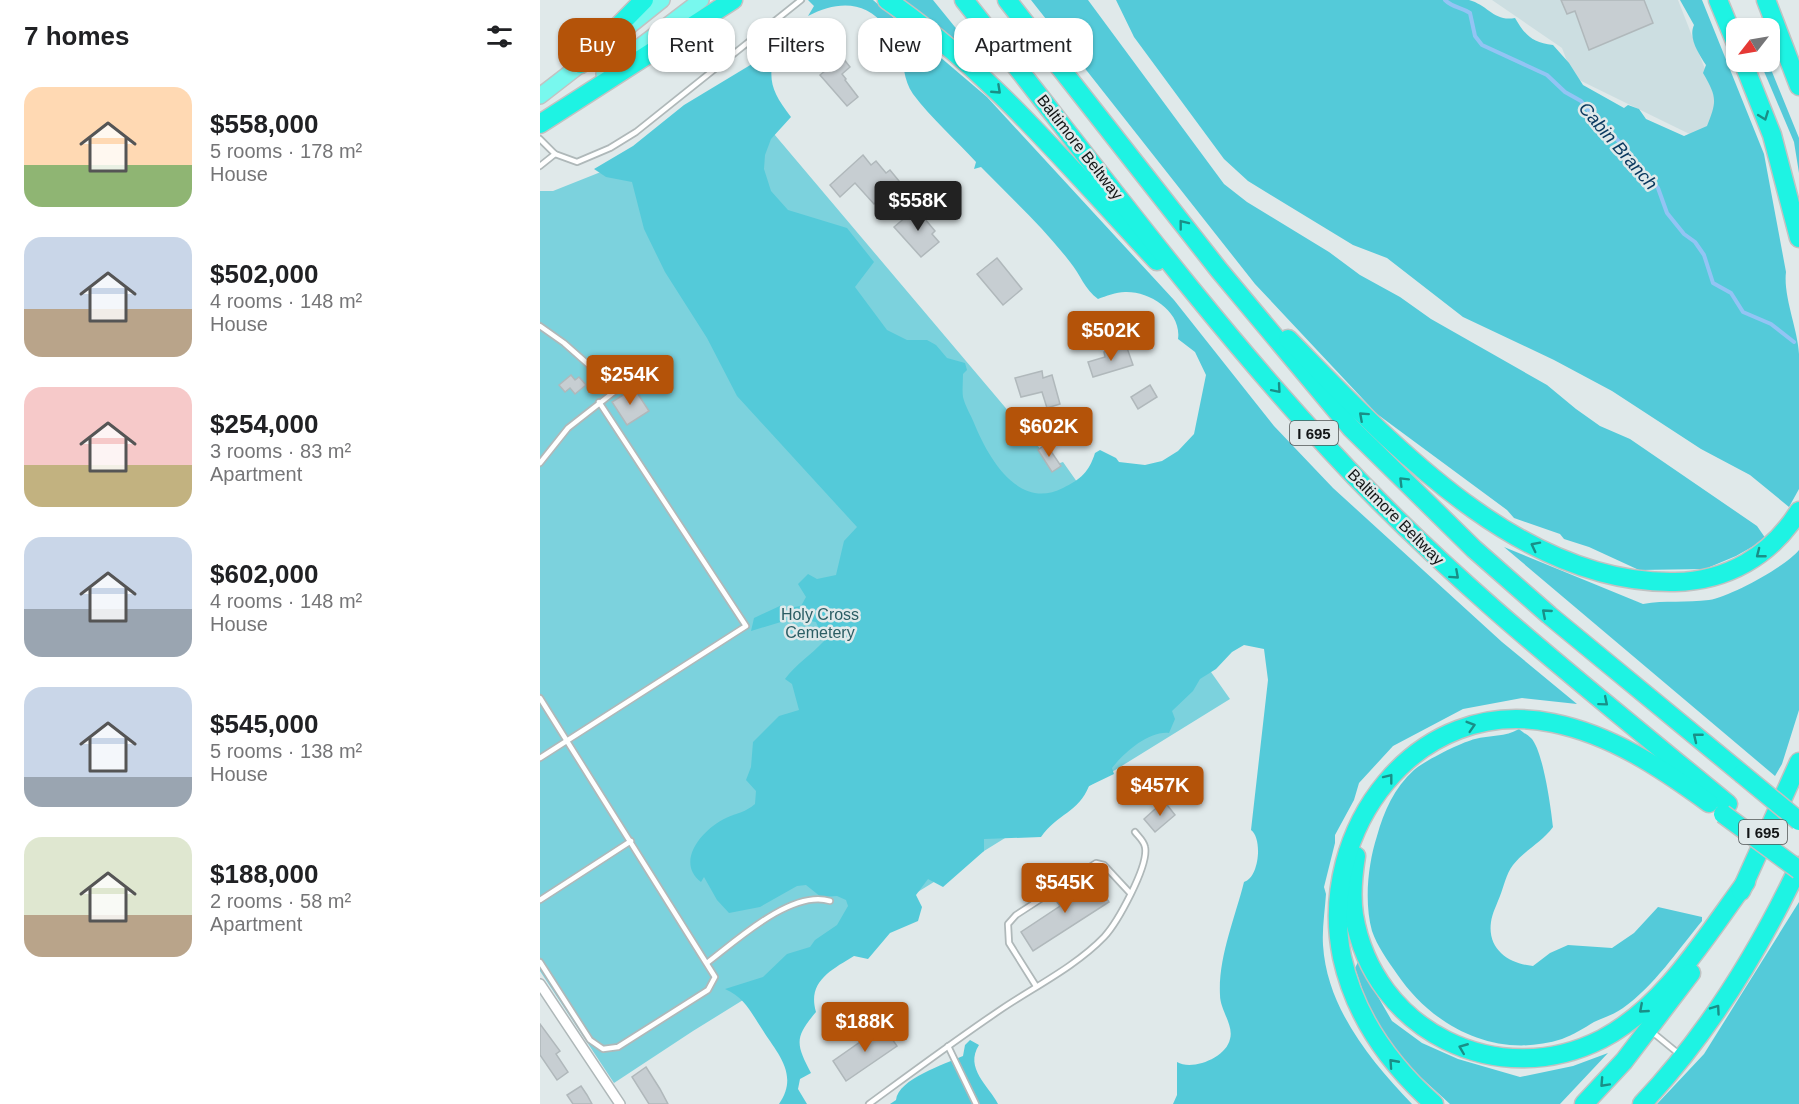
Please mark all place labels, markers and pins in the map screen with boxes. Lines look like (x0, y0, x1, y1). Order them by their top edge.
pin: $558K (876, 181, 960, 232)
pin: $502K (1069, 311, 1153, 362)
pin: $254K (588, 355, 672, 406)
pin: $602K (1007, 407, 1091, 458)
pin: $457K (1118, 766, 1202, 817)
pin: $545K (1023, 863, 1107, 914)
pin: $188K (823, 1002, 907, 1053)

